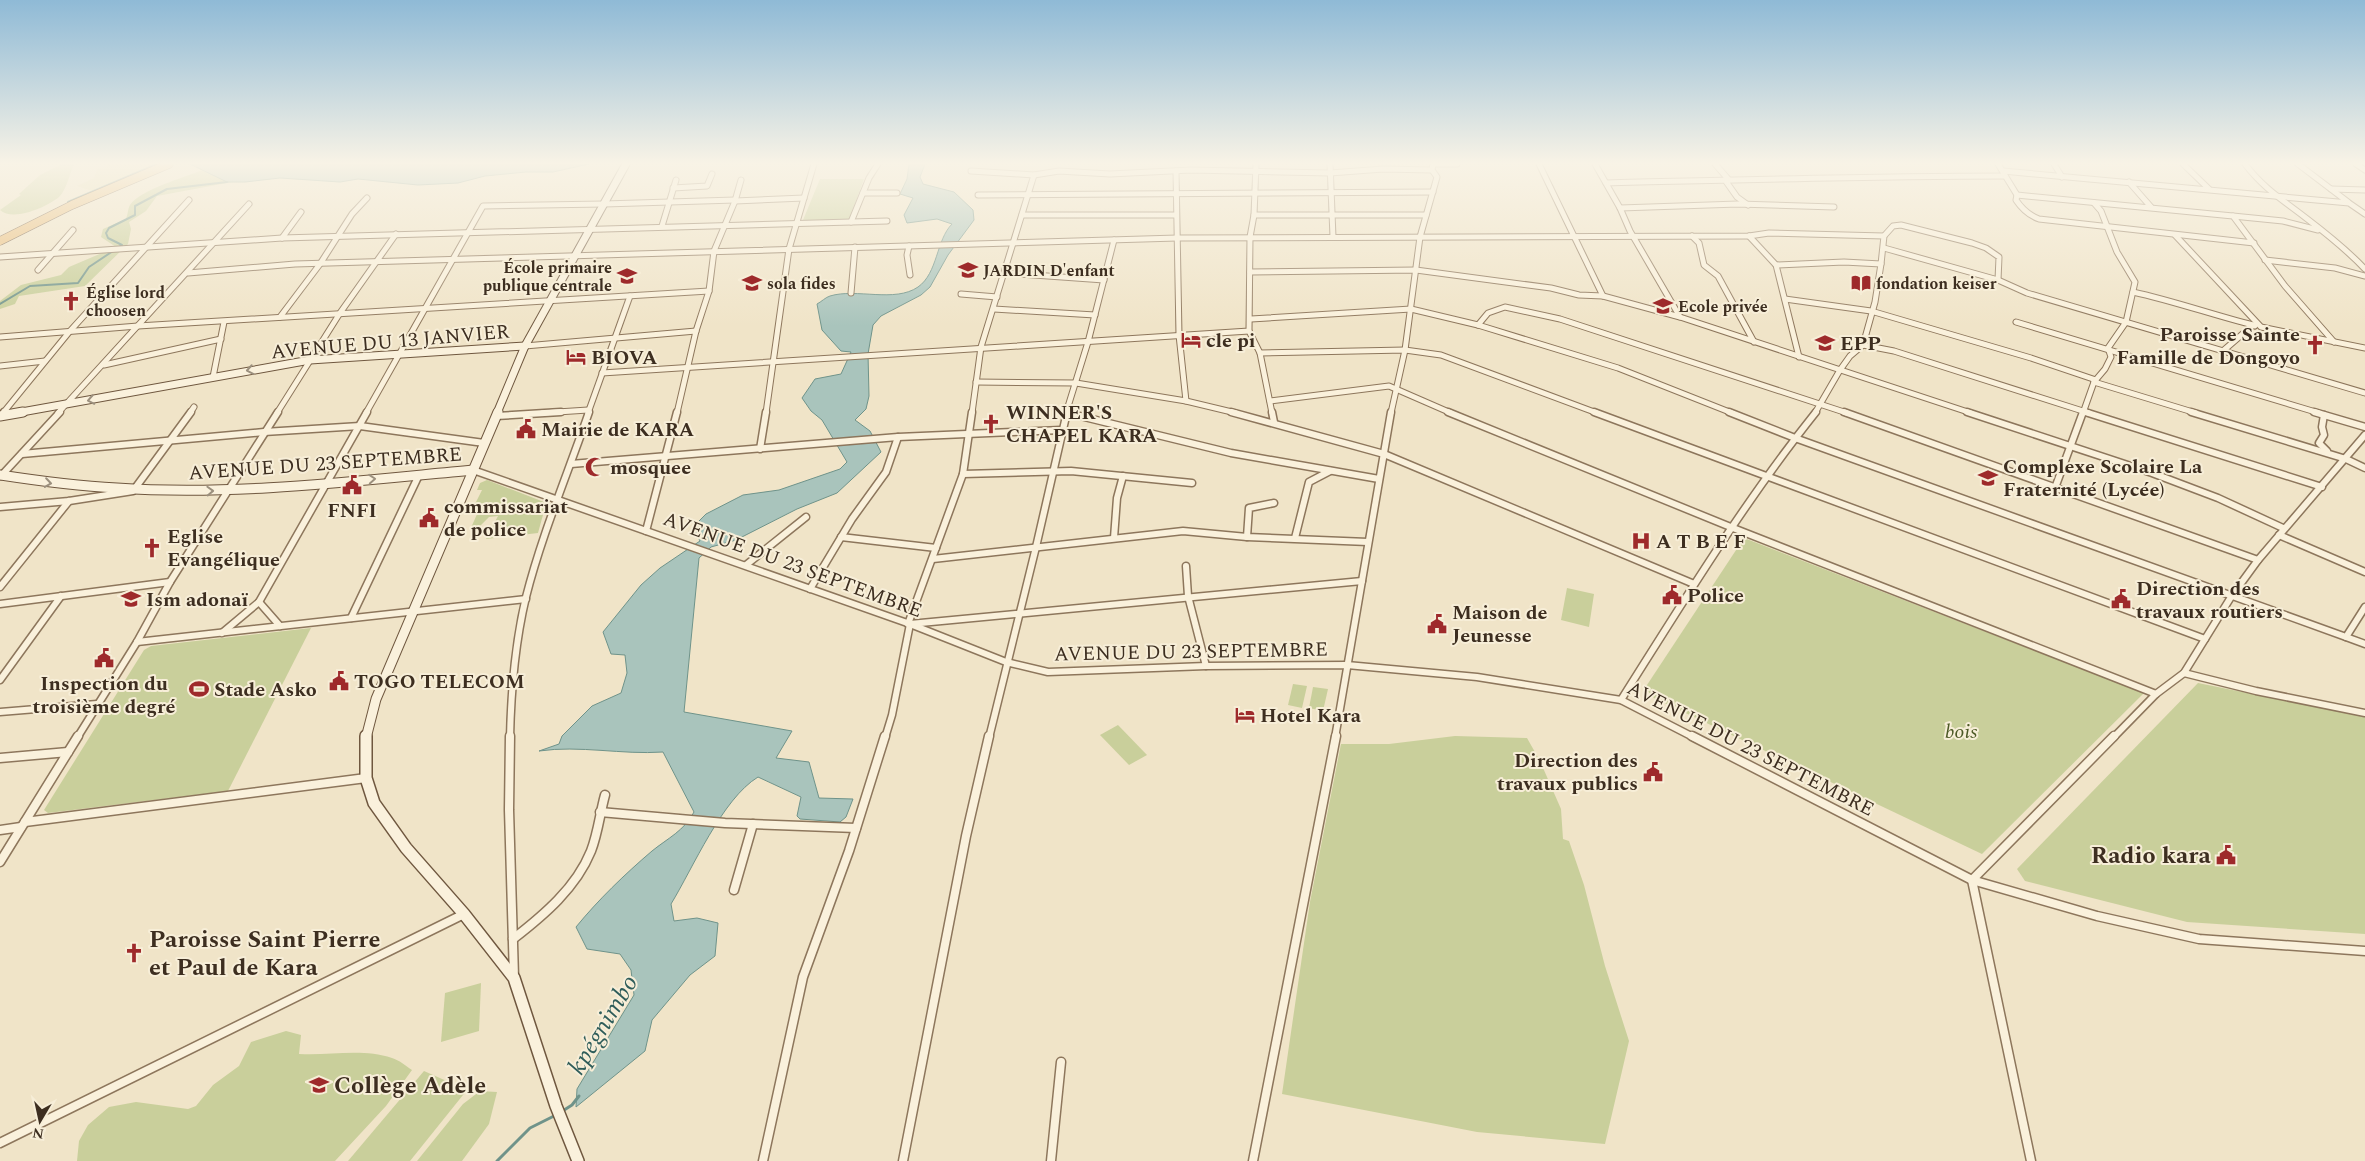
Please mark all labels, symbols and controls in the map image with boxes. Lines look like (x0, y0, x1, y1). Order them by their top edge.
place label: École primaire publique centrale (483, 256, 612, 298)
school or university icon: JARDIN D'enfant (957, 259, 979, 281)
place label: JARDIN D'enfant (983, 259, 1115, 283)
school or university icon: École primaire publique centrale (616, 265, 638, 287)
school or university icon: sola fides (741, 272, 763, 294)
place label: sola fides (767, 272, 836, 296)
library icon: fondation keiser (1850, 272, 1872, 294)
place label: fondation keiser (1876, 272, 1997, 296)
place label: Église lord choosen (86, 281, 165, 323)
church icon: Église lord choosen (60, 290, 82, 312)
school or university icon: Ecole privée (1652, 295, 1674, 317)
place label: Ecole privée (1678, 295, 1768, 319)
street label: AVENUE DU 13 JANVIER (270, 317, 511, 367)
place label: Paroisse Sainte Famille de Dongoyo (2116, 320, 2300, 373)
place label: cle pi (1206, 326, 1255, 356)
hotel icon: cle pi (1180, 329, 1202, 351)
place label: EPP (1840, 329, 1881, 359)
school or university icon: EPP (1814, 332, 1836, 354)
church icon: Paroisse Sainte Famille de Dongoyo (2304, 334, 2326, 356)
place label: BIOVA (591, 343, 658, 373)
hotel icon: BIOVA (565, 346, 587, 368)
one-way arrow (246, 365, 255, 375)
one-way arrow (86, 394, 95, 404)
place label: WINNER'S CHAPEL KARA (1006, 398, 1158, 451)
church icon: WINNER'S CHAPEL KARA (980, 413, 1002, 435)
place label: Mairie de KARA (541, 415, 695, 445)
public building icon: Mairie de KARA (515, 418, 537, 440)
street label: AVENUE DU 23 SEPTEMBRE (187, 439, 463, 489)
place label: Complexe Scolaire La Fraternité (Lycée) (2003, 452, 2203, 505)
place label: mosquee (610, 453, 691, 483)
mosque icon: mosquee (584, 456, 606, 478)
school or university icon: Complexe Scolaire La Fraternité (Lycée) (1977, 467, 1999, 489)
one-way arrow (369, 473, 377, 484)
public building icon: FNFI (341, 474, 363, 496)
one-way arrow (44, 477, 52, 488)
one-way arrow (206, 485, 214, 496)
place label: commissariat de police (444, 492, 568, 545)
place label: FNFI (327, 496, 377, 526)
street label: AVENUE DU 23 SEPTEMBRE (659, 504, 927, 626)
public building icon: commissariat de police (418, 507, 440, 529)
place label: Eglise Evangélique (167, 522, 280, 575)
place label: A T B E F (1656, 527, 1746, 557)
hospital icon: A T B E F (1630, 530, 1652, 552)
church icon: Eglise Evangélique (141, 537, 163, 559)
place label: Direction des travaux routiers (2136, 574, 2283, 627)
place label: Police (1687, 581, 1744, 611)
public building icon: Police (1661, 584, 1683, 606)
place label: Ism adonaï (146, 585, 249, 615)
school or university icon: Ism adonaï (120, 588, 142, 610)
public building icon: Direction des travaux routiers (2110, 588, 2132, 610)
place label: Maison de Jeunesse (1452, 598, 1548, 651)
public building icon: Maison de Jeunesse (1426, 613, 1448, 635)
street label: AVENUE DU 23 SEPTEMBRE (1054, 635, 1328, 669)
public building icon: Inspection du troisième degré (93, 647, 115, 669)
place label: TOGO TELECOM (354, 667, 525, 697)
place label: Inspection du troisième degré (33, 669, 176, 722)
public building icon: TOGO TELECOM (328, 670, 350, 692)
street label: AVENUE DU 23 SEPTEMBRE (1622, 673, 1879, 824)
place label: Stade Asko (214, 675, 317, 705)
sports icon: Stade Asko (188, 678, 210, 700)
place label: Hotel Kara (1260, 701, 1362, 731)
hotel icon: Hotel Kara (1234, 704, 1256, 726)
park label: bois (1945, 717, 1977, 747)
place label: Direction des travaux publics (1497, 746, 1638, 799)
public building icon: Direction des travaux publics (1642, 761, 1664, 783)
place label: Radio kara (2091, 838, 2212, 874)
public building icon: Radio kara (2215, 844, 2237, 866)
place label: Paroisse Saint Pierre et Paul de Kara (149, 922, 380, 986)
church icon: Paroisse Saint Pierre et Paul de Kara (123, 942, 145, 964)
water label: kpégnimbo (559, 968, 649, 1082)
place label: Collège Adèle (334, 1068, 486, 1104)
school or university icon: Collège Adèle (308, 1074, 330, 1096)
north arrow (15, 1096, 65, 1146)
text: N (31, 1122, 45, 1145)

